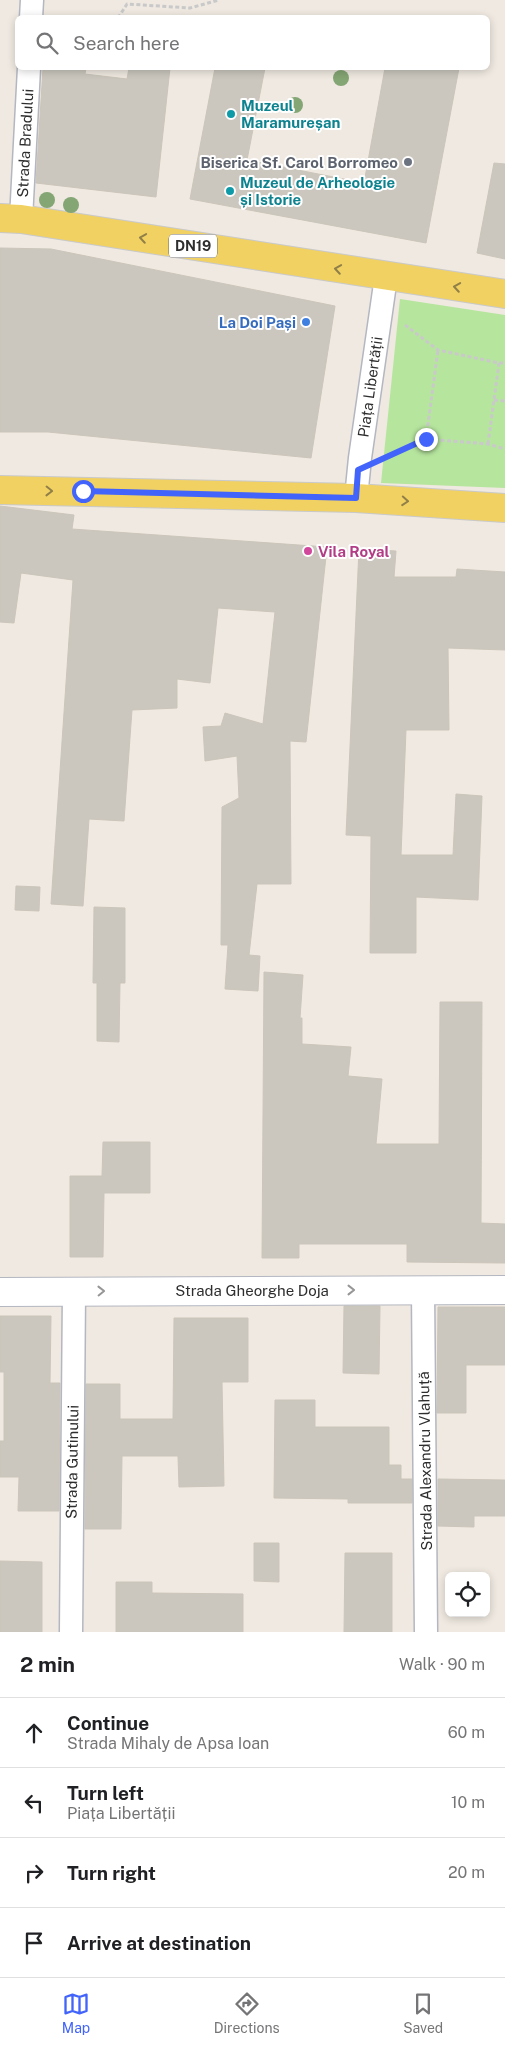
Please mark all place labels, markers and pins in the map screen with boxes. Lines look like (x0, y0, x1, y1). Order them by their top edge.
place label: Muzeul Maramureșan (241, 97, 340, 131)
marker: Muzeul Maramureșan (225, 108, 237, 120)
place label: Biserica Sf. Carol Borromeo (201, 154, 398, 171)
marker: Biserica Sf. Carol Borromeo (402, 156, 414, 168)
place label: Muzeul de Arheologie și Istorie (240, 174, 395, 208)
marker: Muzeul de Arheologie și Istorie (224, 185, 236, 197)
place label: La Doi Pași (219, 314, 296, 331)
marker: La Doi Pași (300, 316, 312, 328)
place label: Vila Royal (318, 543, 390, 560)
marker: Vila Royal (302, 545, 314, 557)

